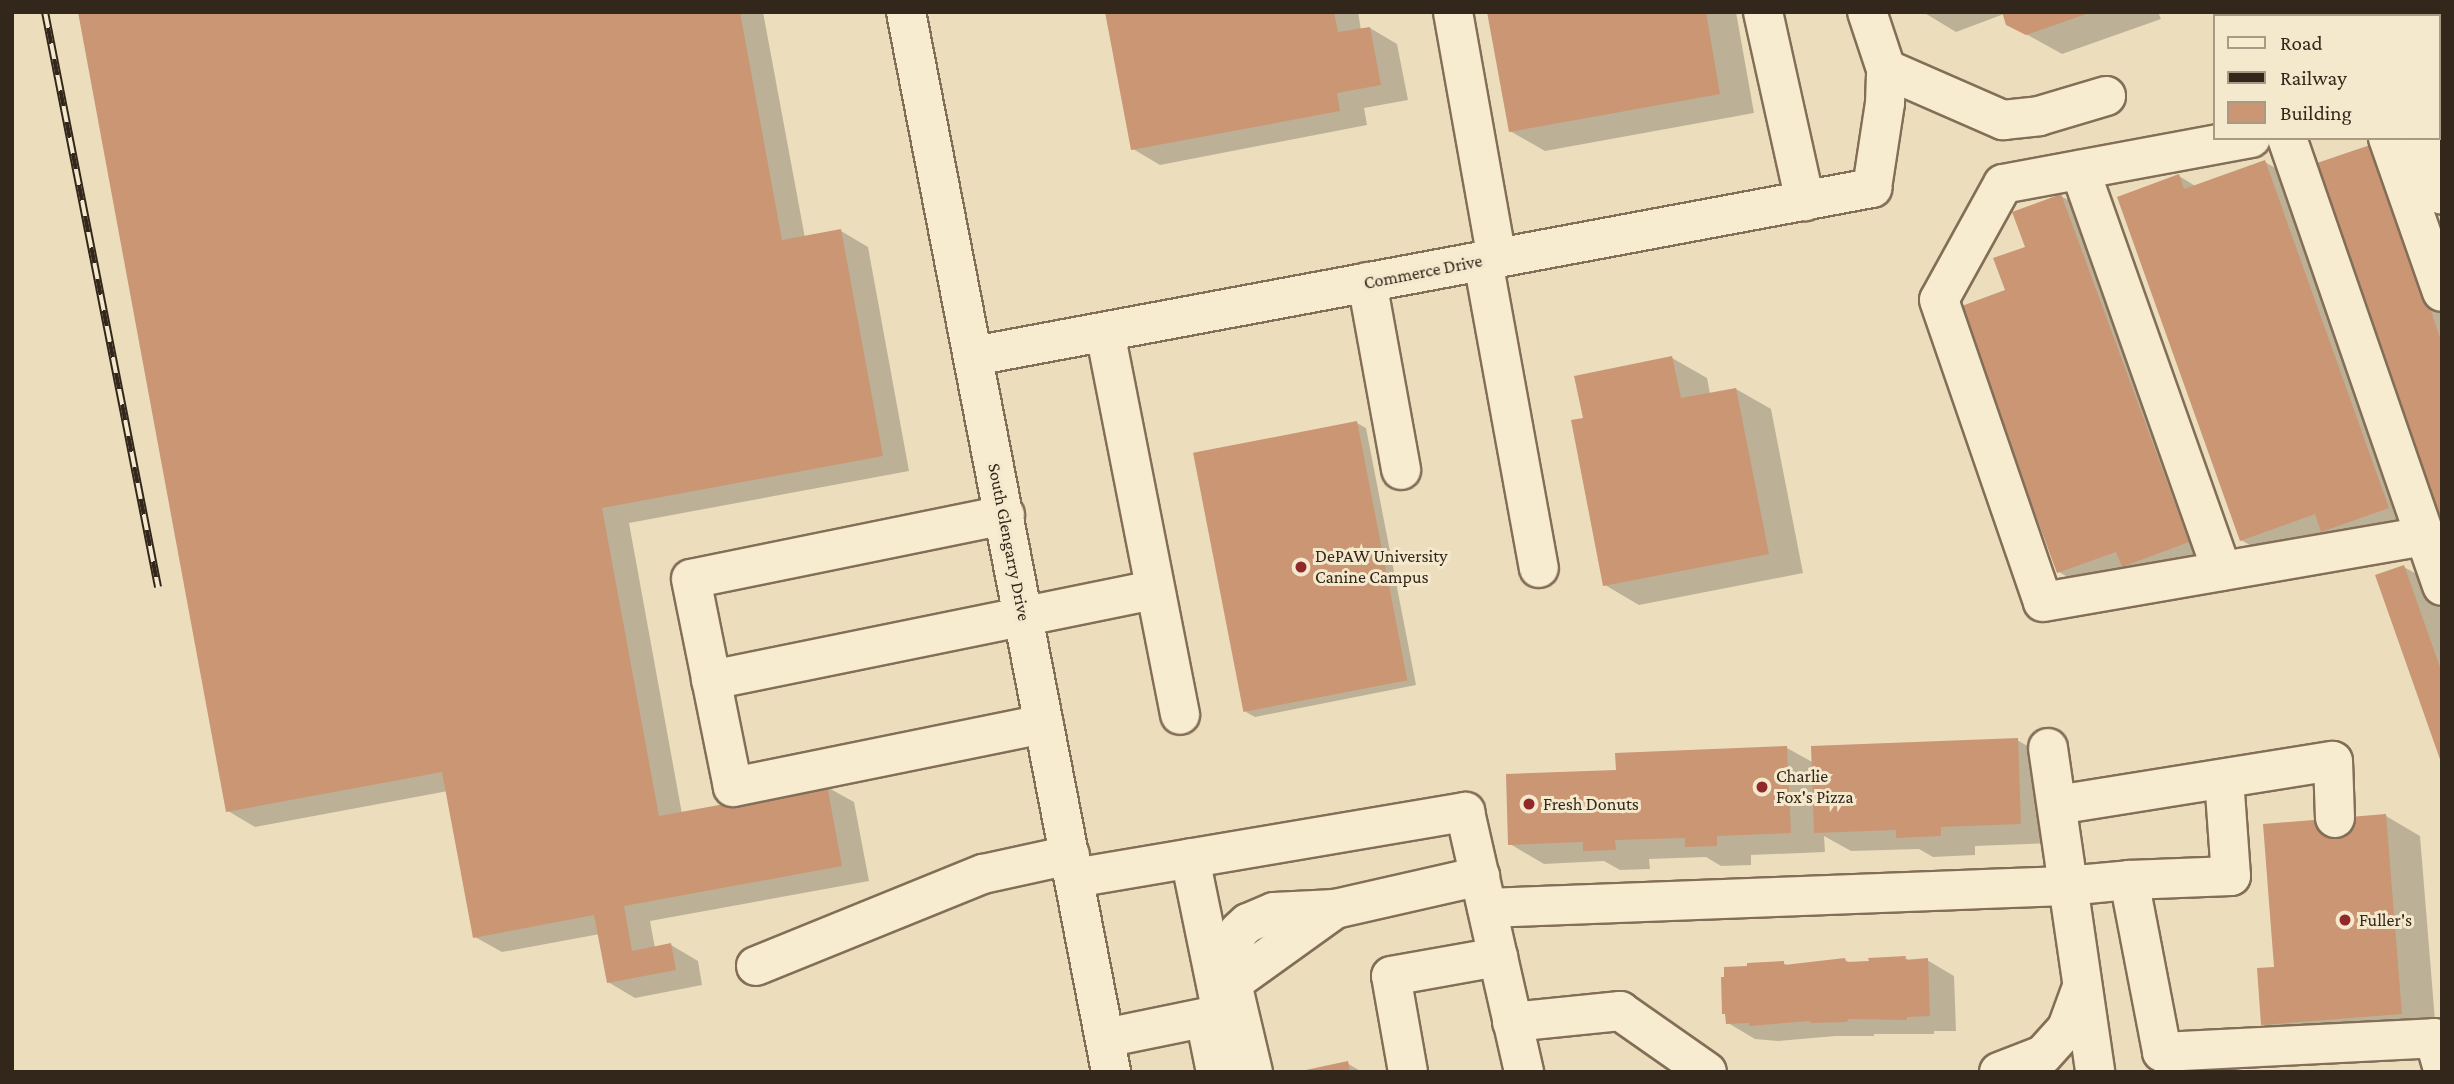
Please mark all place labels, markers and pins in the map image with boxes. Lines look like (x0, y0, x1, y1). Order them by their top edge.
place label: DePAW University Canine Campus (1315, 546, 1447, 588)
marker: DePAW University Canine Campus (1293, 559, 1309, 575)
place label: Charlie Fox's Pizza (1776, 766, 1854, 808)
marker: Charlie Fox's Pizza (1754, 779, 1770, 795)
place label: Fresh Donuts (1543, 793, 1639, 815)
marker: Fresh Donuts (1521, 796, 1537, 812)
place label: Fuller's (2359, 909, 2412, 931)
marker: Fuller's (2337, 912, 2353, 928)

